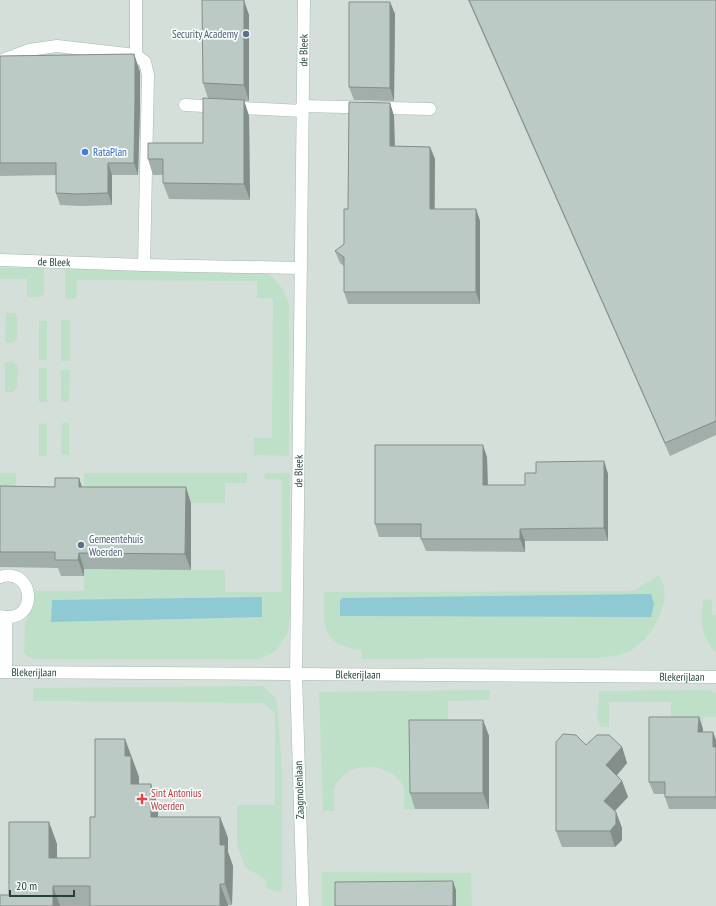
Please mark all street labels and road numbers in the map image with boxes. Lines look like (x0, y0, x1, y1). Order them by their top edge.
street label: de Bleek (296, 33, 311, 67)
street label: de Bleek (37, 254, 71, 269)
street label: de Bleek (291, 454, 306, 488)
street label: Blekerijlaan (11, 665, 57, 679)
street label: Blekerijlaan (335, 667, 381, 682)
street label: Blekerijlaan (659, 670, 705, 684)
street label: Zaagmolenlaan (291, 760, 307, 819)

